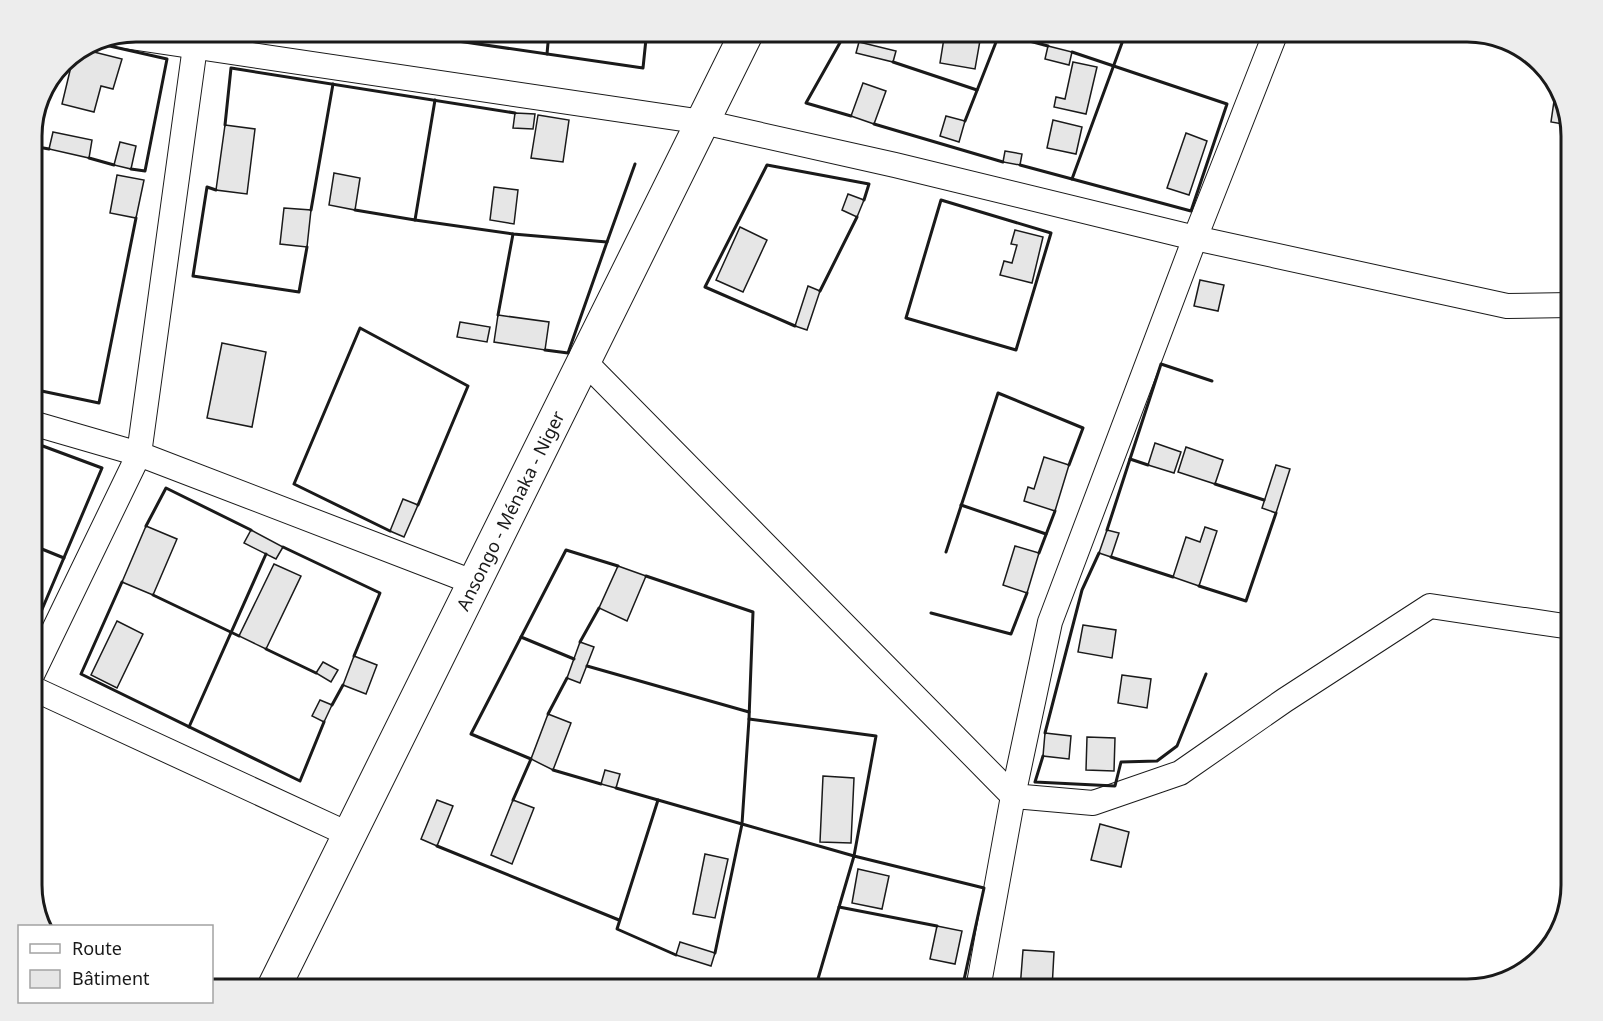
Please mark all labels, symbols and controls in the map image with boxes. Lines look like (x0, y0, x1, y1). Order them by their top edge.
street label: Ansongo - Ménaka - Niger (450, 406, 570, 614)
legend (18, 925, 213, 1003)
text: Route (72, 936, 122, 960)
text: Bâtiment (72, 966, 150, 990)

